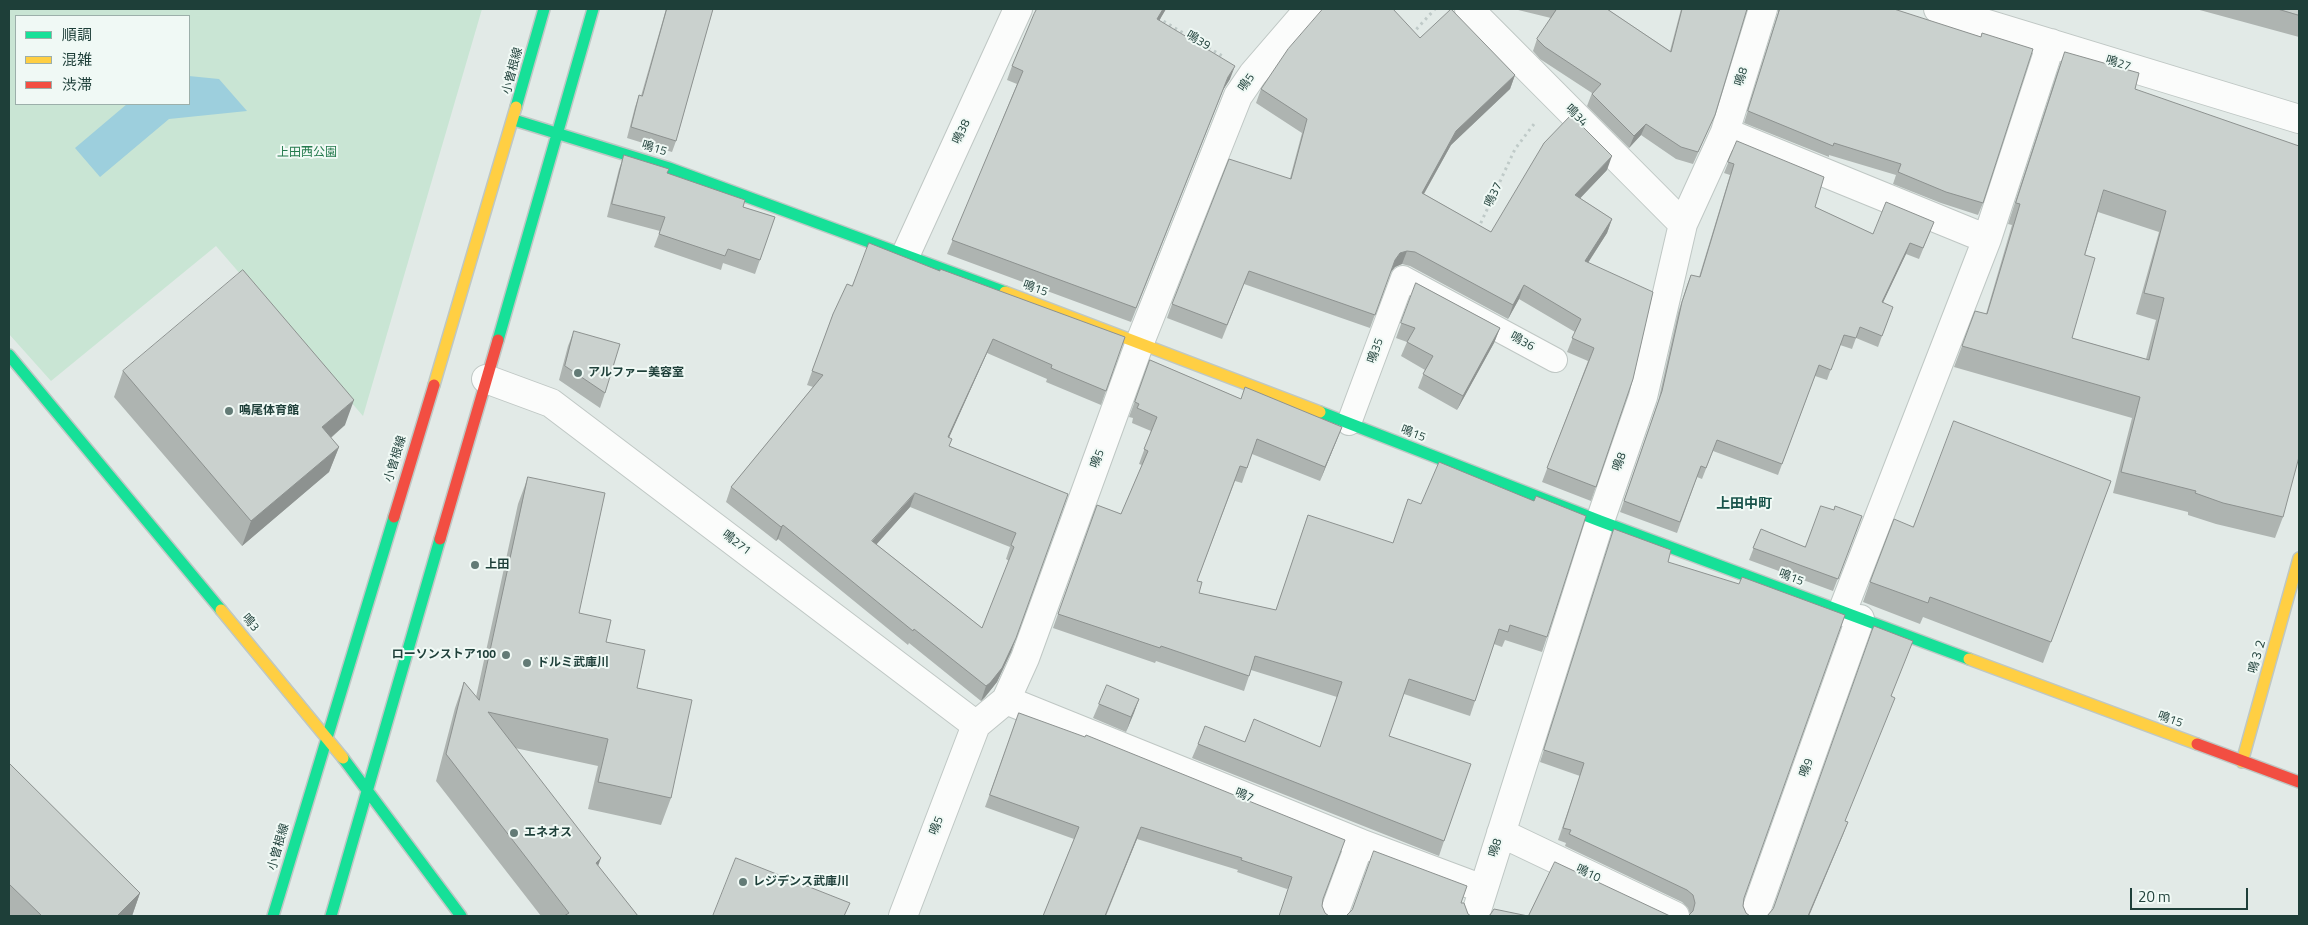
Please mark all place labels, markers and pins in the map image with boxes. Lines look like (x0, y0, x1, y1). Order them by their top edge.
place label: アルファー美容室 (588, 366, 684, 380)
marker: アルファー美容室 (572, 367, 584, 379)
place label: 鳴尾体育館 (239, 404, 299, 418)
marker: 鳴尾体育館 (223, 405, 235, 417)
place label: 上田 (485, 558, 509, 572)
marker: 上田 (469, 559, 481, 571)
place label: ローソンストア100 (392, 648, 496, 662)
marker: ローソンストア100 (500, 649, 512, 661)
place label: ドルミ武庫川 (537, 656, 609, 670)
marker: ドルミ武庫川 (521, 657, 533, 669)
place label: エネオス (524, 826, 572, 840)
marker: エネオス (508, 827, 520, 839)
place label: レジデンス武庫川 (753, 875, 849, 889)
marker: レジデンス武庫川 (737, 876, 749, 888)

